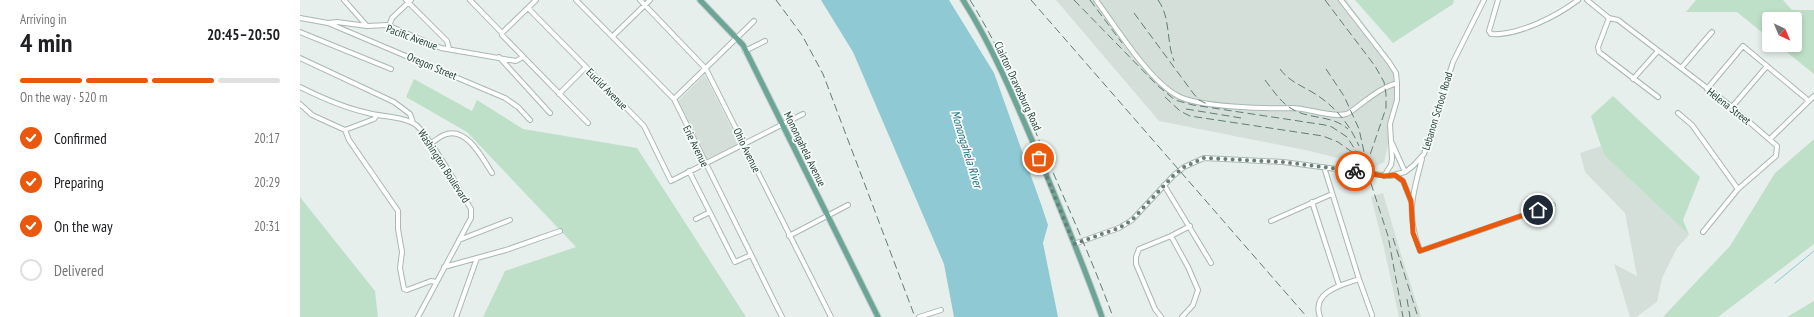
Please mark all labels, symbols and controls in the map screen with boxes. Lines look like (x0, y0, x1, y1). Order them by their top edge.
text: Arriving in (20, 11, 67, 28)
north arrow (1762, 12, 1802, 52)
map controls (1762, 12, 1802, 52)
street label: Pacific Avenue (384, 21, 440, 53)
text: 20:45–20:50 (207, 25, 280, 44)
text: 4 min (20, 26, 73, 59)
street label: Clairton Dravosburg Road (991, 39, 1045, 133)
street label: Oregon Street (405, 49, 459, 83)
street label: Euclid Avenue (583, 65, 631, 113)
street label: Lebanon School Road (1418, 70, 1456, 152)
street label: Helena Street (1704, 85, 1754, 127)
text: On the way · 520 m (20, 89, 107, 106)
water label: Monongahela River (948, 108, 986, 191)
street label: Monongahela Avenue (781, 109, 829, 189)
street label: Erie Avenue (680, 123, 712, 169)
street label: Ohio Avenue (730, 125, 764, 175)
icon: check (20, 127, 42, 149)
street label: Washington Boulevard (415, 127, 473, 206)
text: Confirmed (54, 129, 107, 148)
text: 20:17 (254, 130, 280, 147)
pin (1022, 141, 1056, 175)
icon: bag (1028, 147, 1050, 169)
courier (1335, 151, 1375, 191)
icon: bike (1344, 160, 1366, 182)
icon: check (20, 171, 42, 193)
text: Preparing (54, 173, 104, 192)
text: 20:29 (254, 174, 280, 191)
pin (1521, 193, 1555, 227)
icon: home (1527, 199, 1549, 221)
icon: check (20, 215, 42, 237)
text: On the way (54, 217, 113, 236)
text: 20:31 (254, 218, 280, 235)
text: Delivered (54, 261, 104, 280)

